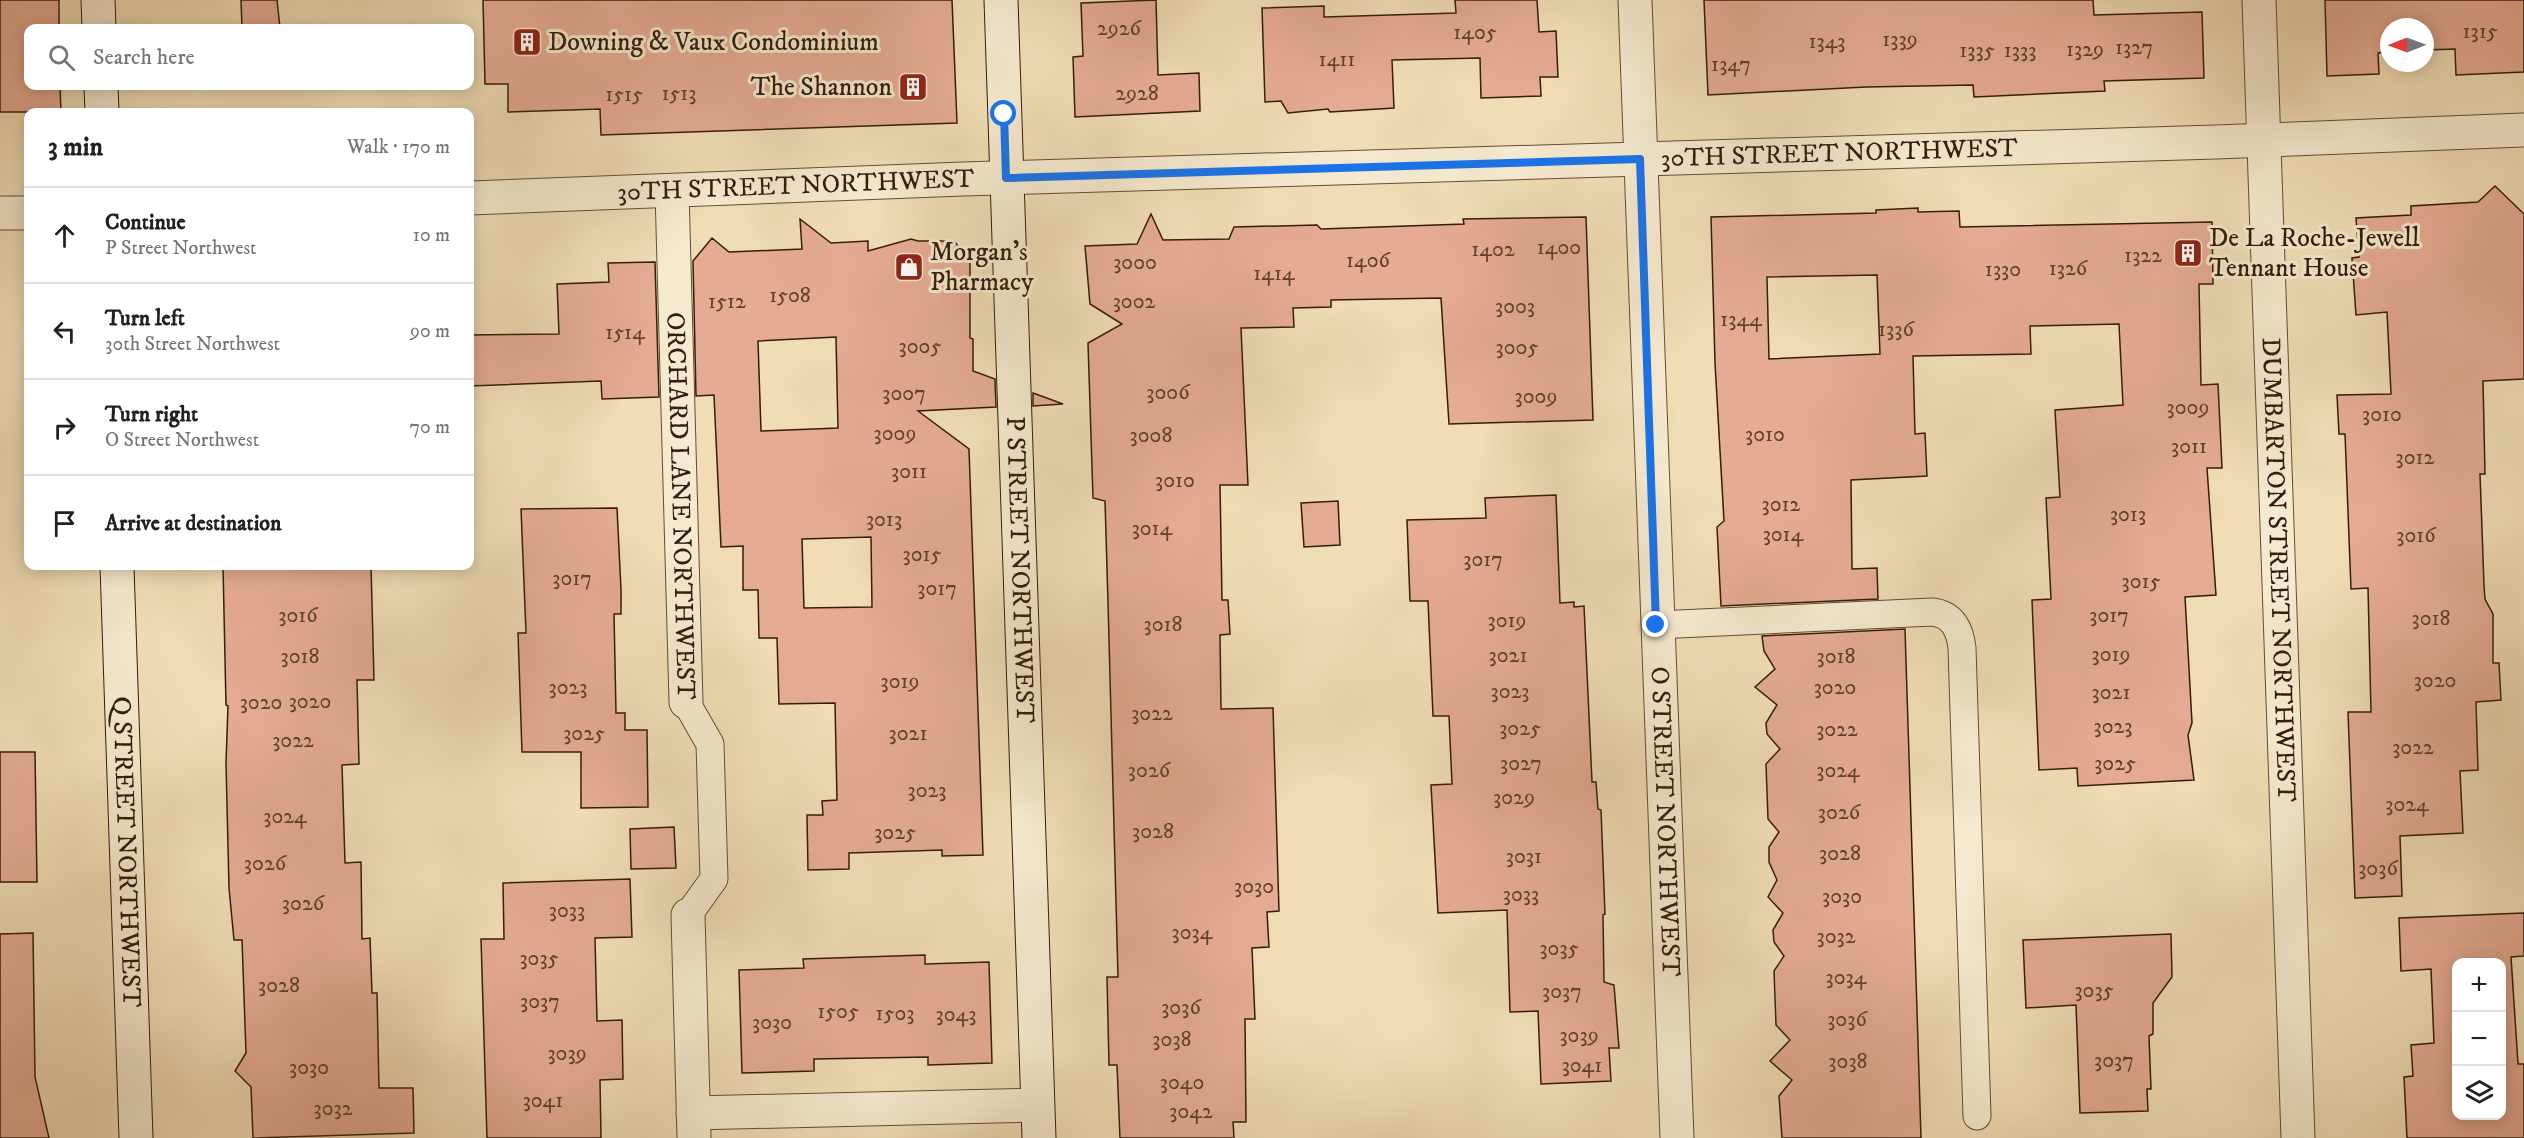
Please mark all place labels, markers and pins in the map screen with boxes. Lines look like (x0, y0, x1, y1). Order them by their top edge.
building icon: Downing & Vaux Condominium (511, 26, 543, 58)
place label: Downing & Vaux Condominium (548, 26, 879, 59)
place label: The Shannon (751, 71, 892, 104)
building icon: The Shannon (897, 71, 929, 103)
place label: De La Roche-Jewell Tennant House (2209, 222, 2420, 285)
place label: Morgan's Pharmacy (930, 236, 1034, 299)
building icon: De La Roche-Jewell Tennant House (2172, 237, 2204, 269)
shop icon: Morgan's Pharmacy (893, 251, 925, 283)

